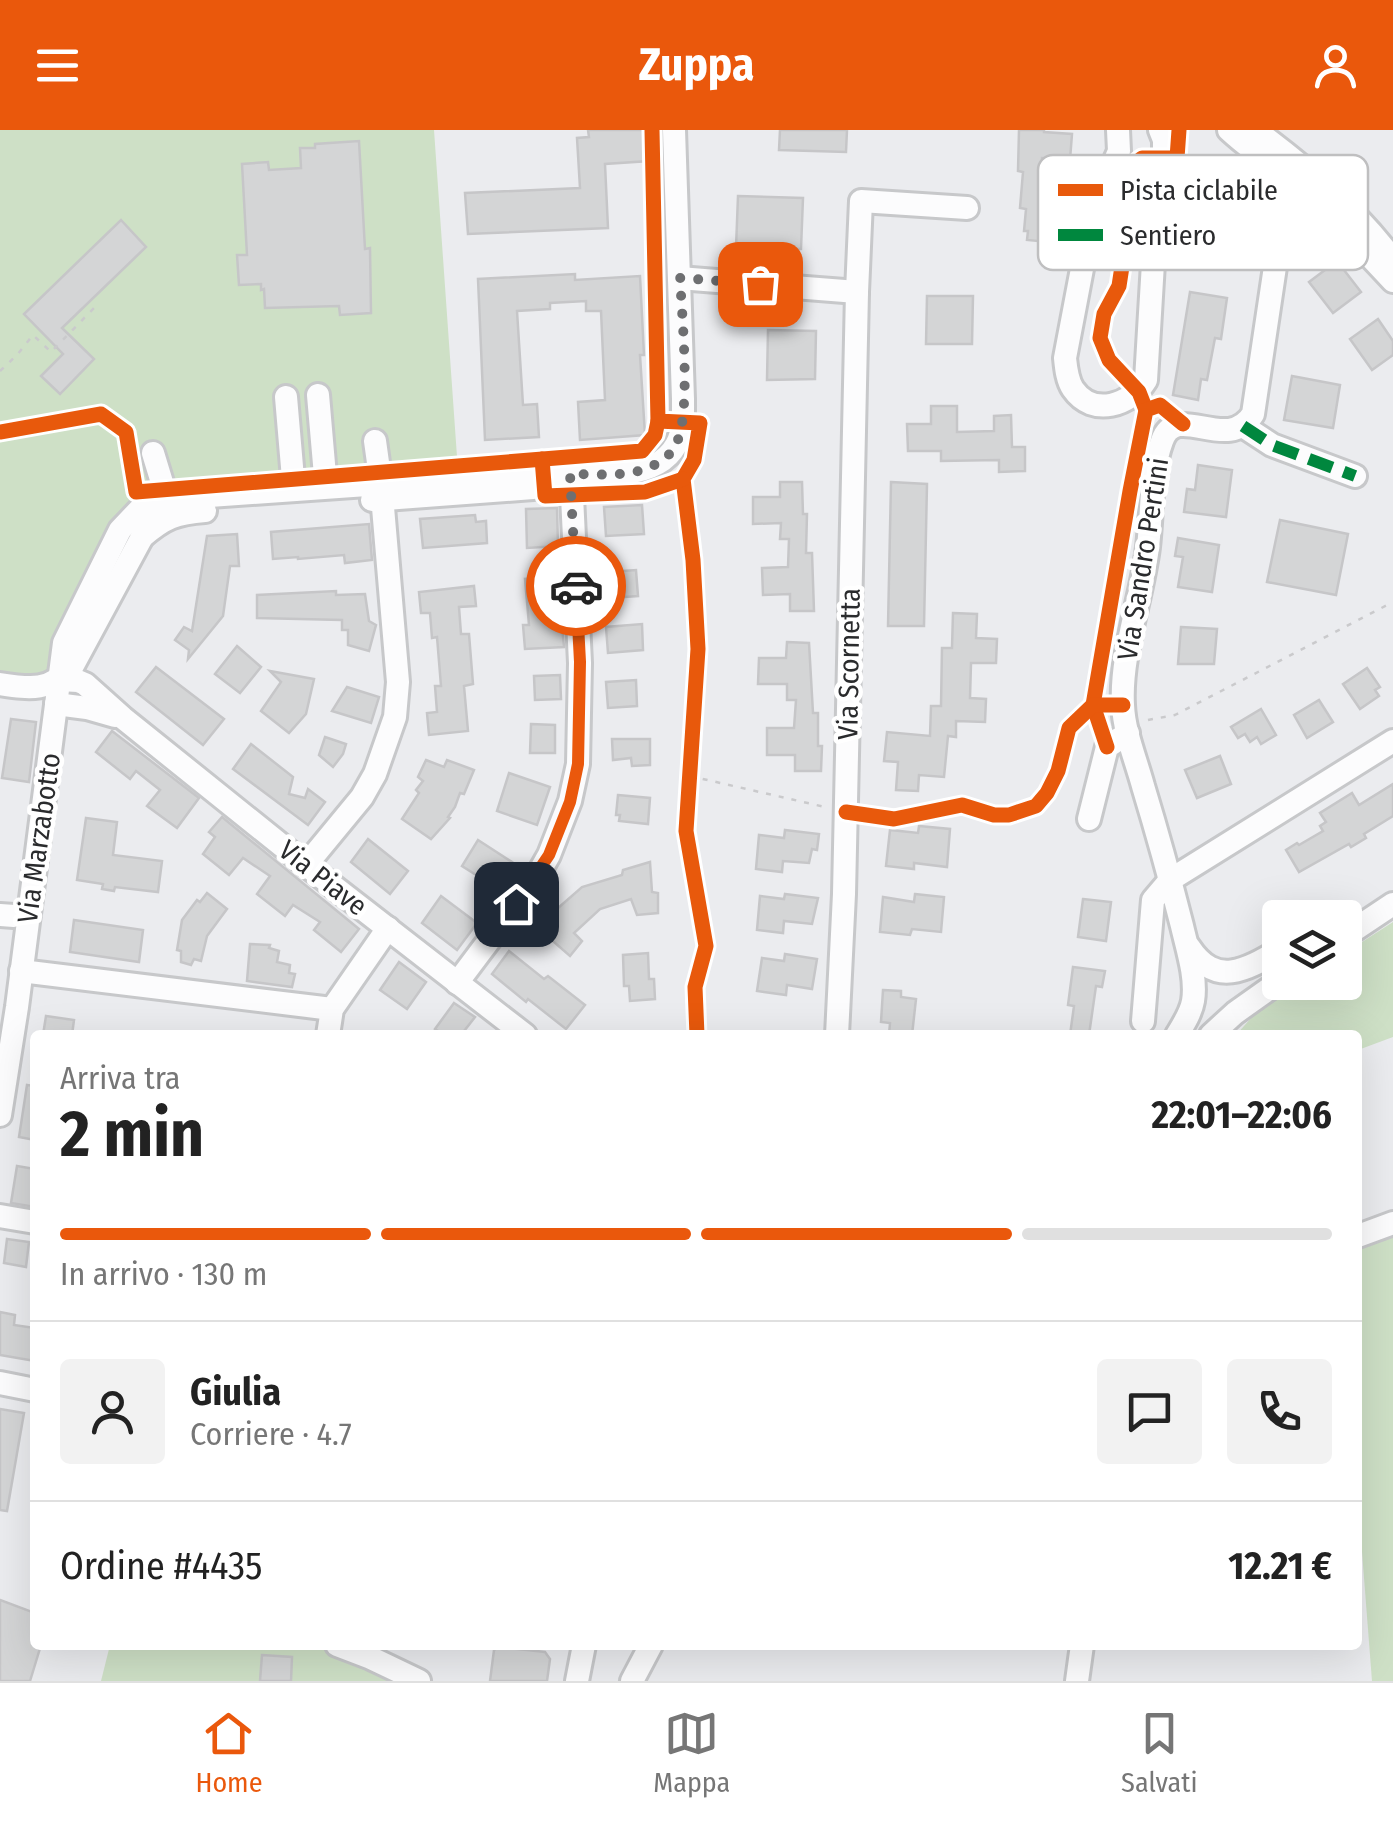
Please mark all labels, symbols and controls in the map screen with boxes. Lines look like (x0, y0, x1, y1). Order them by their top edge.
icon: menu (30, 38, 85, 93)
text: Zuppa (639, 38, 754, 92)
icon: person (1308, 38, 1363, 93)
legend (1038, 155, 1368, 270)
text: Pista ciclabile (1120, 174, 1278, 207)
text: Sentiero (1120, 219, 1216, 252)
pin (718, 242, 803, 327)
icon: bag (733, 257, 788, 312)
street label: Via Sandro Pertini (1111, 455, 1175, 663)
courier (526, 536, 626, 636)
icon: car (549, 559, 604, 614)
street label: Via Scornetta (831, 588, 867, 740)
street label: Via Marzabotto (11, 751, 67, 925)
street label: Via Piave (272, 833, 374, 923)
pin (474, 862, 559, 947)
icon: home (489, 877, 544, 932)
map controls (1262, 900, 1362, 1000)
button: layers (1262, 900, 1362, 1000)
text: Arriva tra (60, 1059, 181, 1097)
text: 22:01–22:06 (1151, 1092, 1332, 1138)
text: 2 min (60, 1095, 204, 1173)
text: In arrivo · 130 m (60, 1255, 267, 1293)
button: person (60, 1359, 165, 1464)
button: chat (1097, 1359, 1202, 1464)
button: phone (1227, 1359, 1332, 1464)
text: Giulia (190, 1369, 281, 1415)
text: Corriere · 4.7 (190, 1415, 352, 1453)
text: Ordine #4435 (60, 1543, 263, 1589)
text: 12.21 € (1228, 1543, 1332, 1589)
tab: Home (195, 1706, 262, 1799)
tab: Mappa (653, 1706, 730, 1799)
tab: Salvati (1121, 1706, 1198, 1799)

